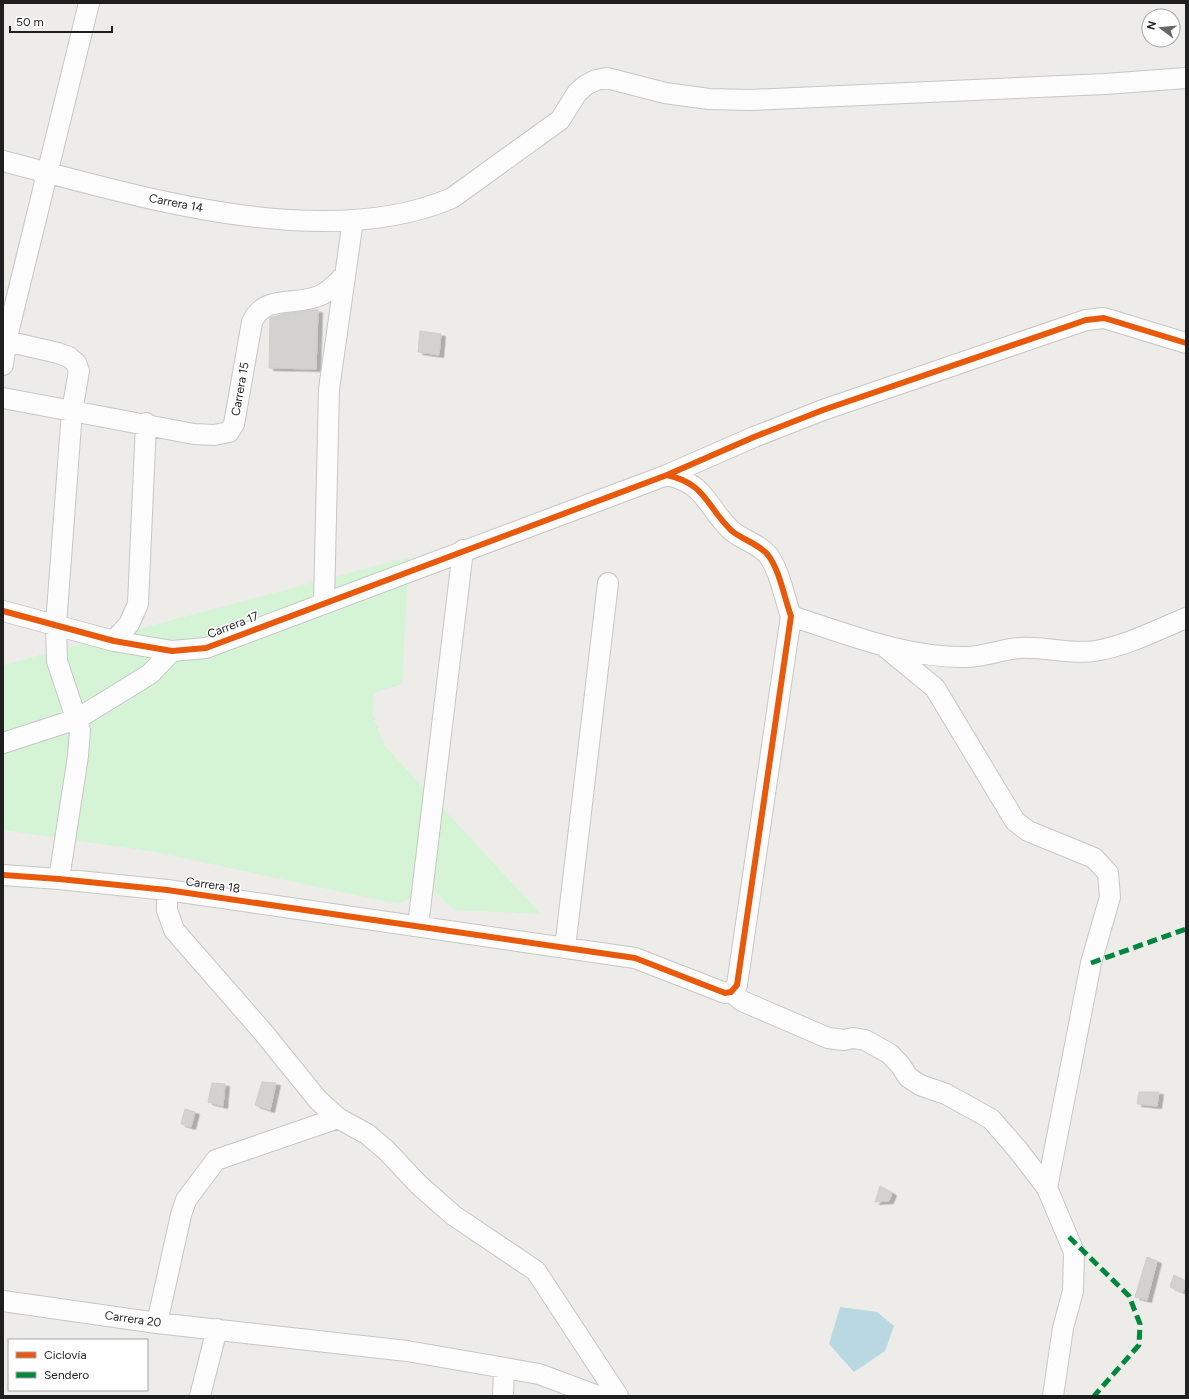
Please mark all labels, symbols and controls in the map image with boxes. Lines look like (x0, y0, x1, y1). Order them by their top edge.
scale bar (10, 8, 112, 34)
north arrow (1141, 8, 1181, 48)
text: 50 m (16, 15, 44, 29)
text: N (1144, 19, 1159, 31)
street label: Carrera 14 (148, 191, 205, 215)
street label: Carrera 15 (228, 361, 252, 417)
street label: Carrera 17 (205, 609, 261, 641)
street label: Carrera 18 (185, 874, 241, 896)
street label: Carrera 20 (104, 1308, 162, 1330)
legend (8, 1339, 148, 1391)
text: Ciclovía (44, 1348, 87, 1362)
text: Sendero (44, 1368, 89, 1382)

